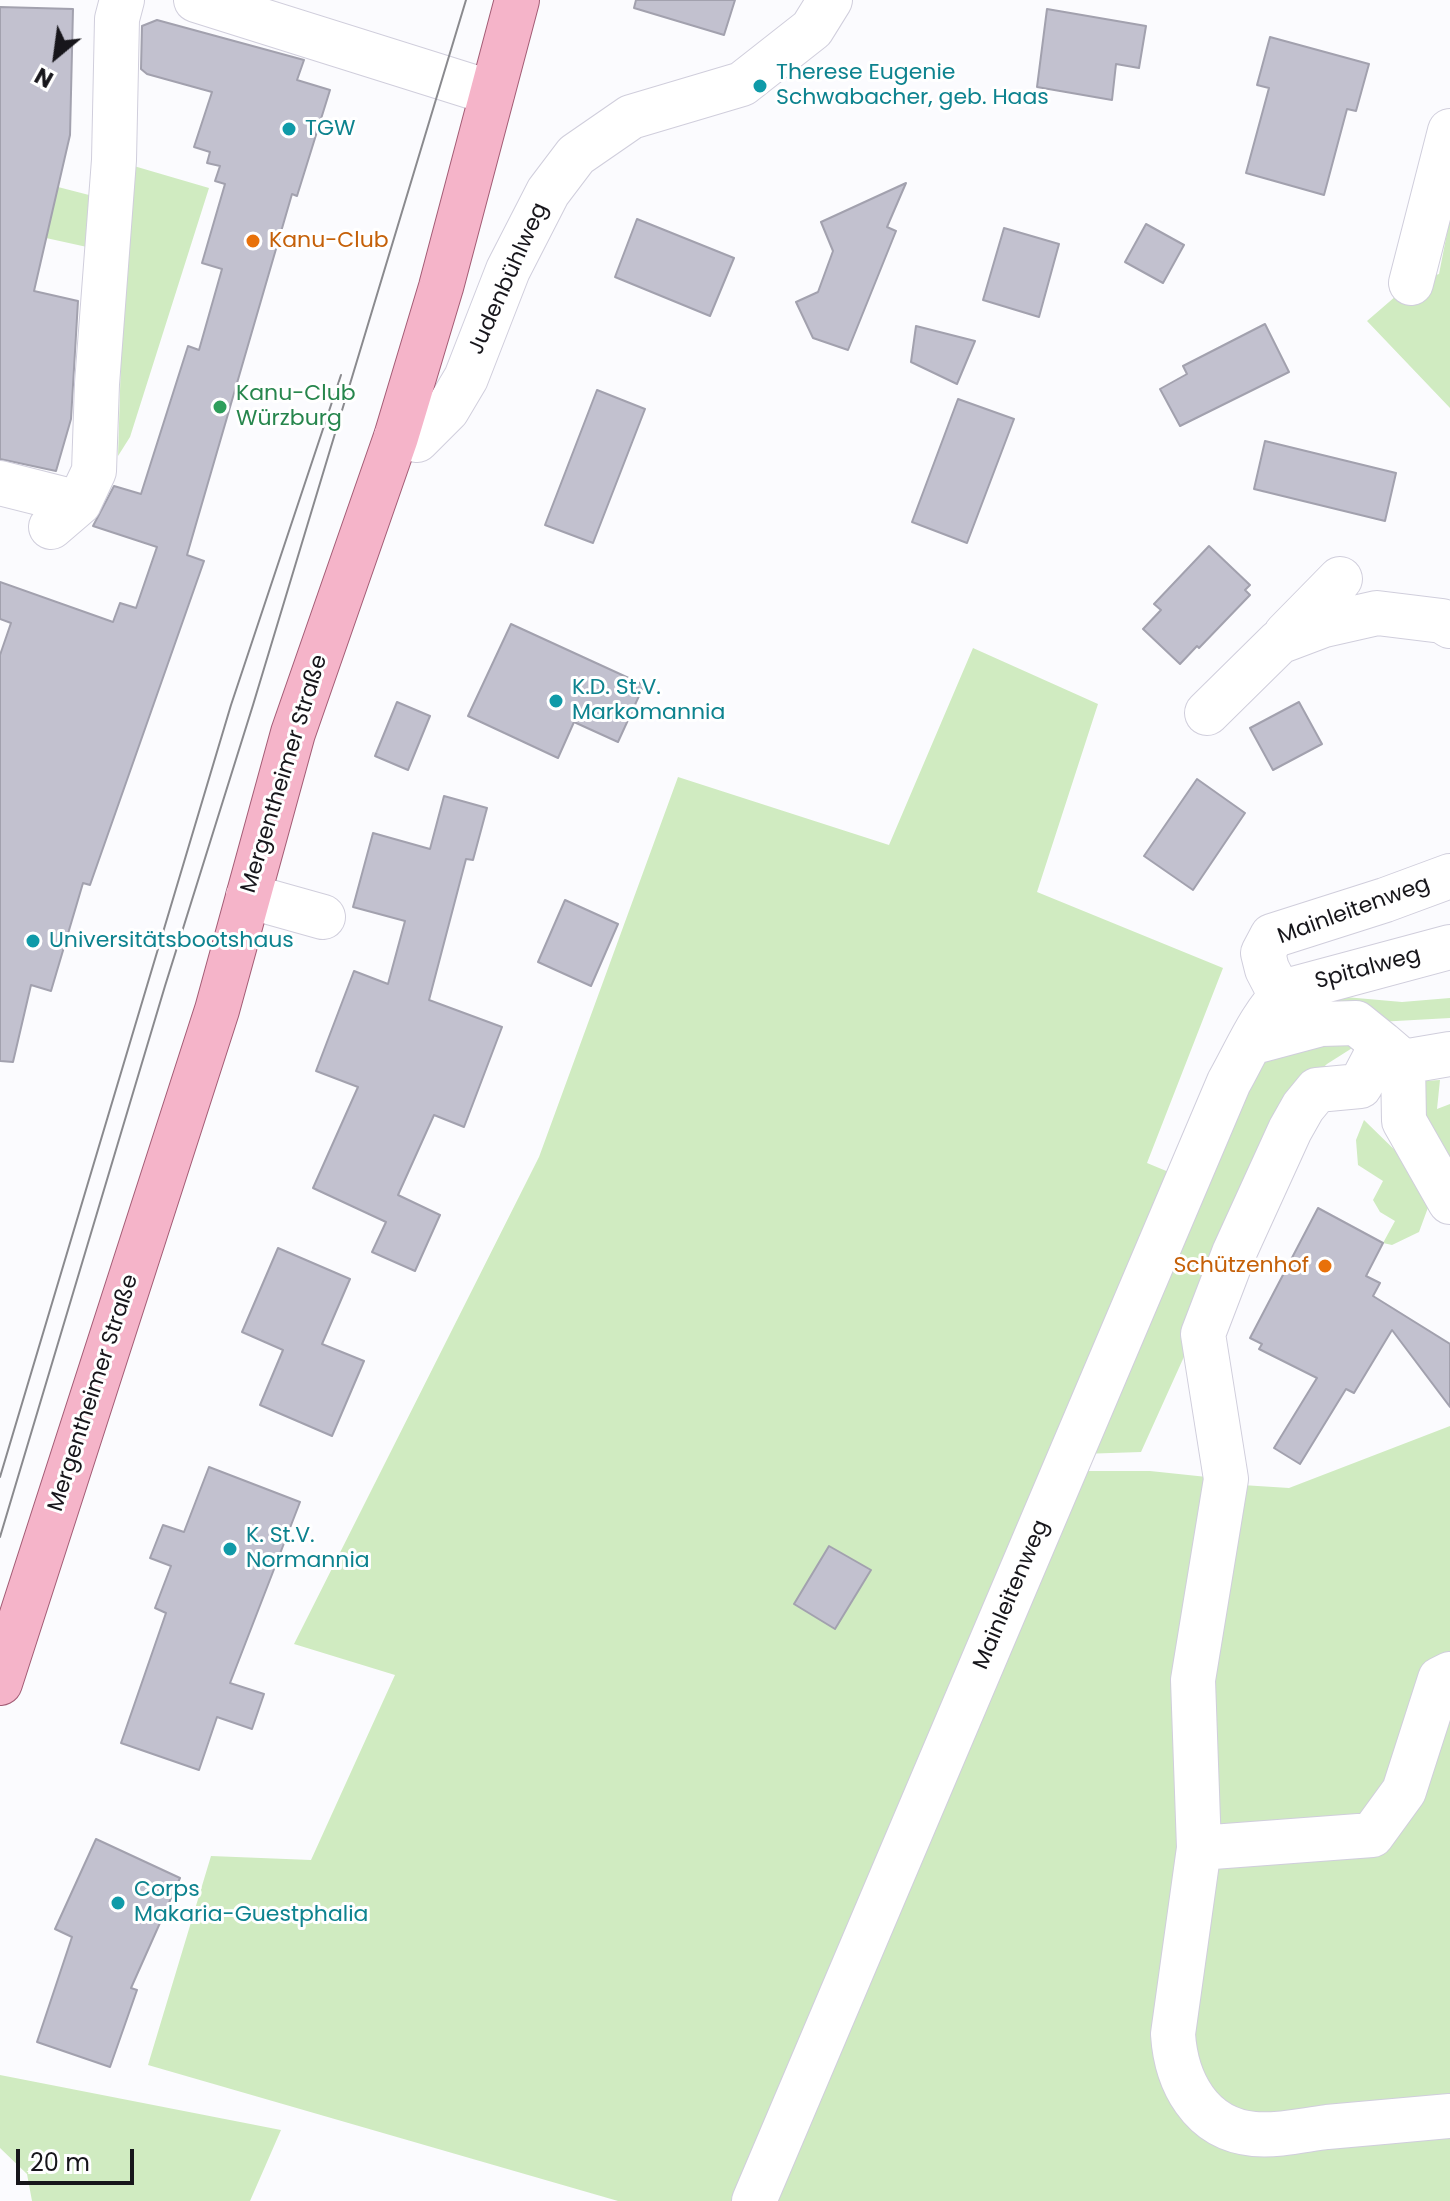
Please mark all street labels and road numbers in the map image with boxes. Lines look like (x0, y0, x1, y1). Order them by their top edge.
street label: Judenbühlweg (464, 199, 554, 359)
street label: Mergentheimer Straße (236, 652, 334, 896)
street label: Mainleitenweg (1274, 871, 1434, 951)
street label: Spitalweg (1312, 942, 1424, 996)
street label: Mergentheimer Straße (43, 1271, 145, 1515)
street label: Mainleitenweg (969, 1516, 1055, 1674)

